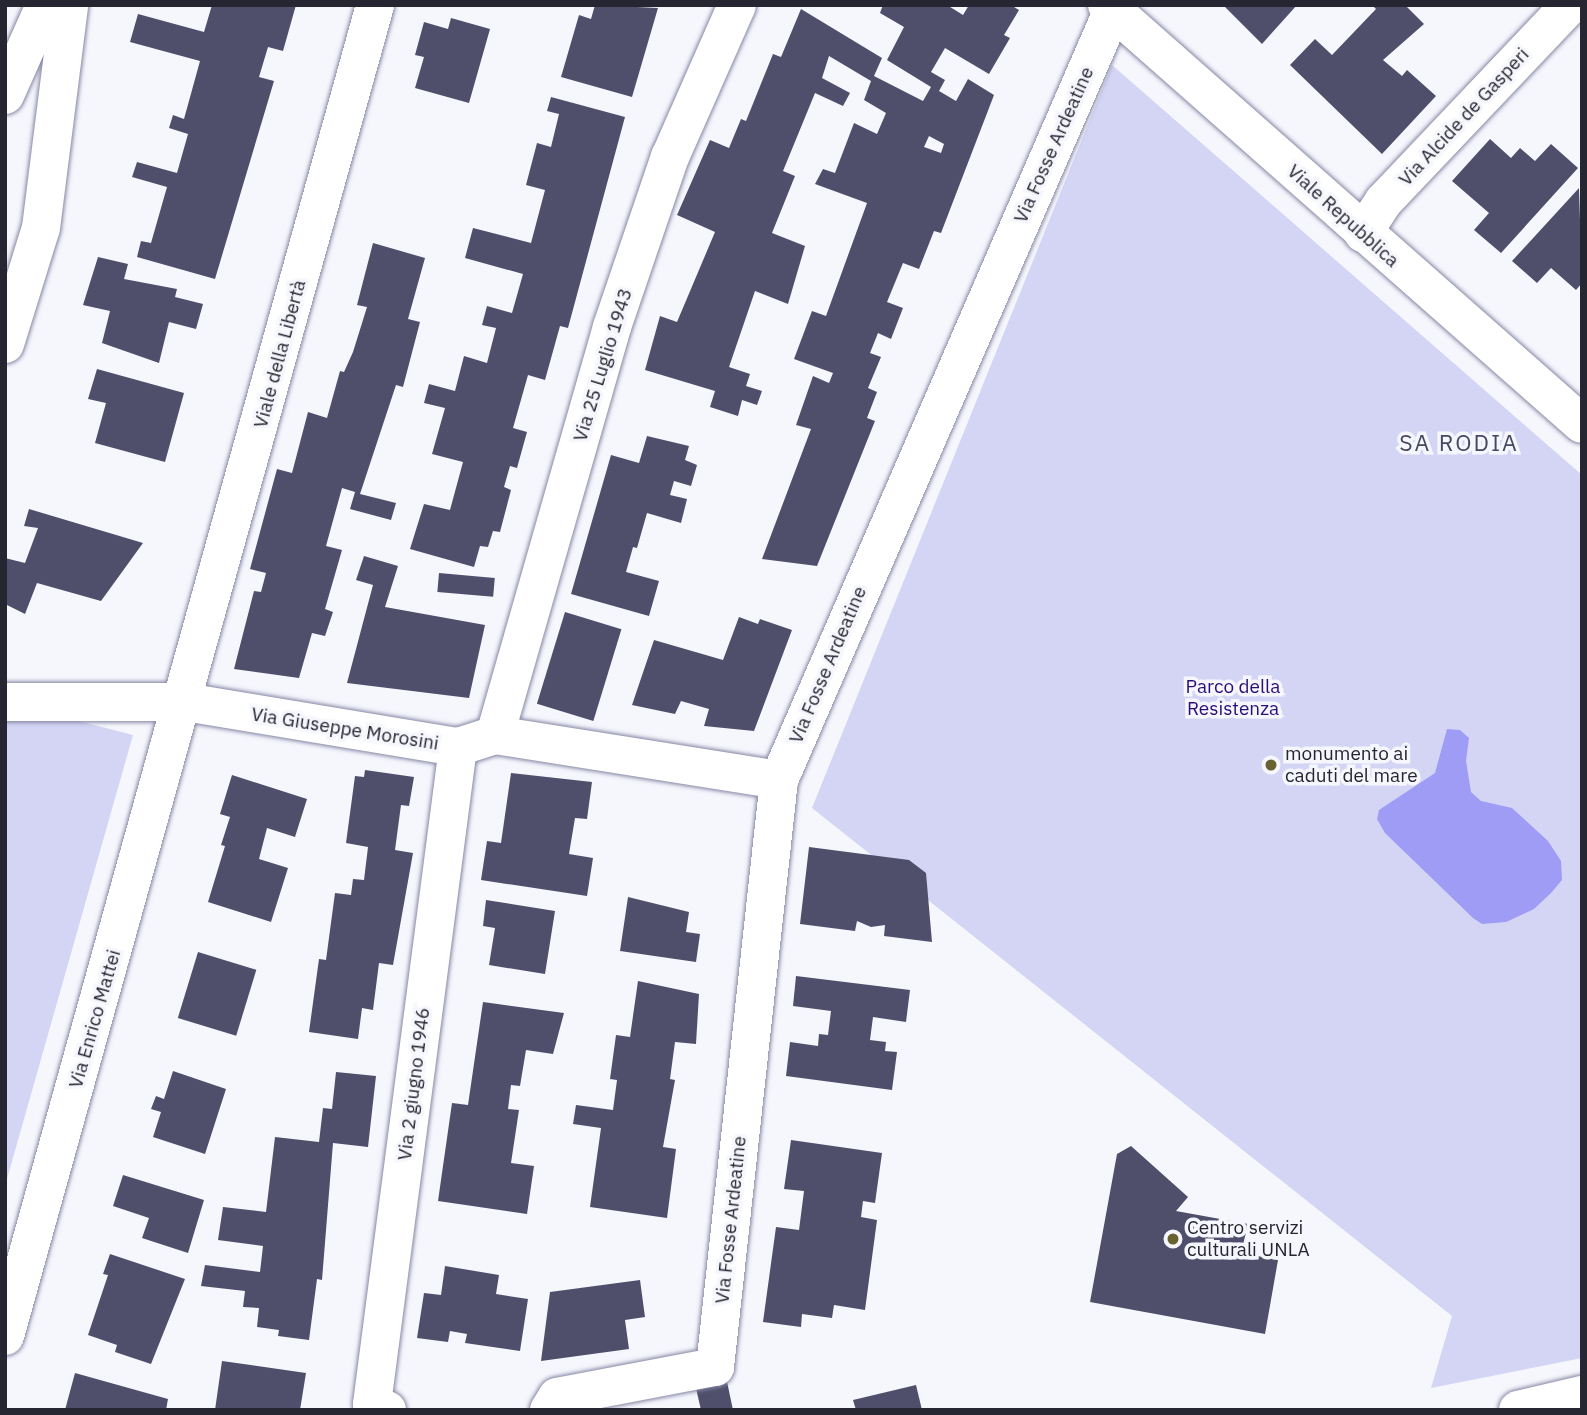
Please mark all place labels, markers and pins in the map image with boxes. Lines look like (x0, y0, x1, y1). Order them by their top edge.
place label: monumento ai caduti del mare (1285, 743, 1418, 787)
marker: monumento ai caduti del mare (1263, 757, 1279, 773)
place label: Centro servizi culturali UNLA (1187, 1217, 1310, 1261)
marker: Centro servizi culturali UNLA (1165, 1231, 1181, 1247)

